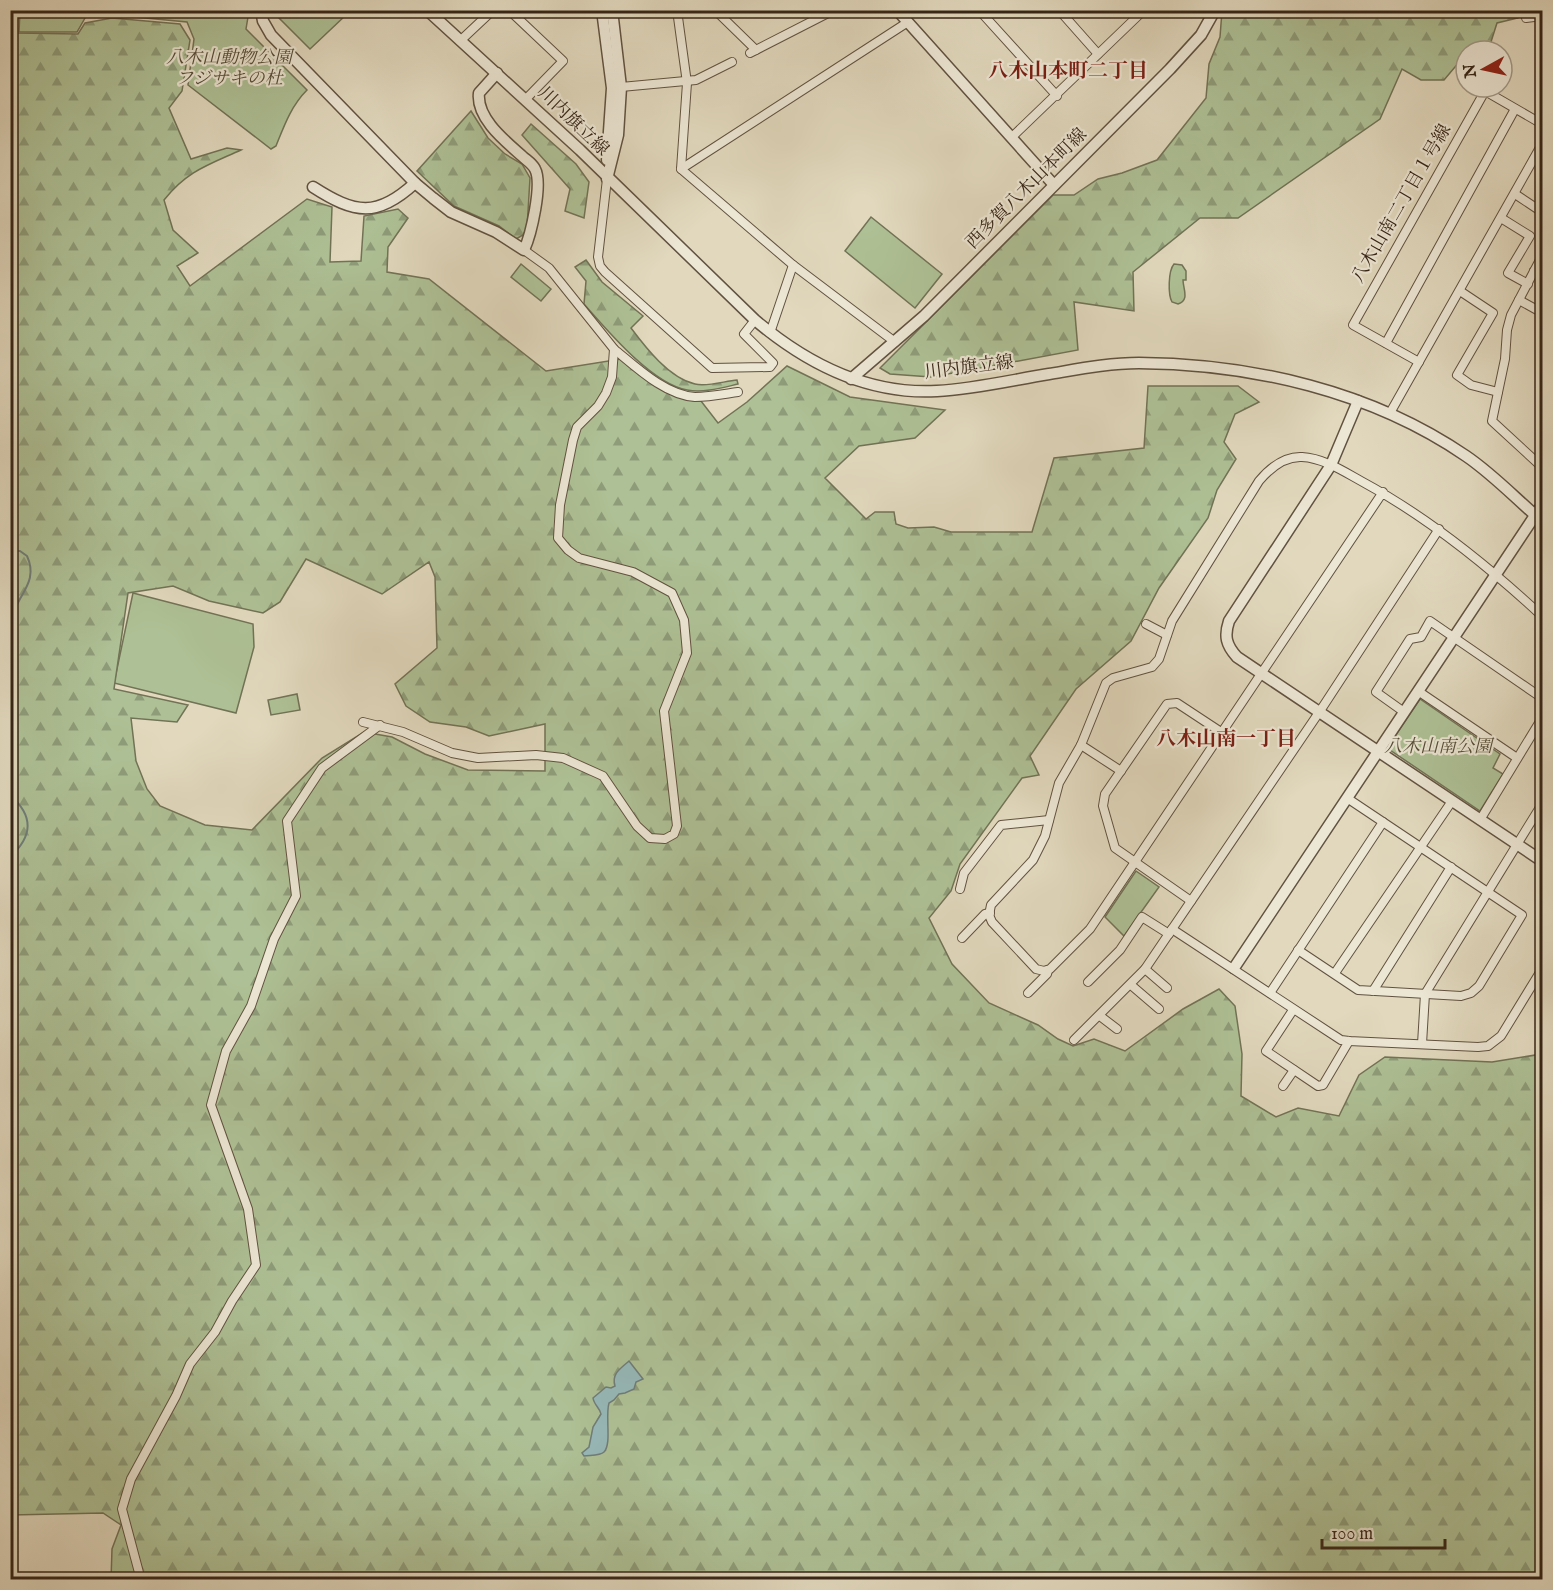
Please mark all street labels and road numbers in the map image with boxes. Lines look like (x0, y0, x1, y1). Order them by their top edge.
street label: 川内旗立線 (533, 82, 613, 162)
street label: 八木山南二丁目１号線 (1347, 120, 1457, 288)
street label: 西多賀八木山本町線 (962, 124, 1092, 254)
street label: 川内旗立線 (923, 351, 1015, 385)

